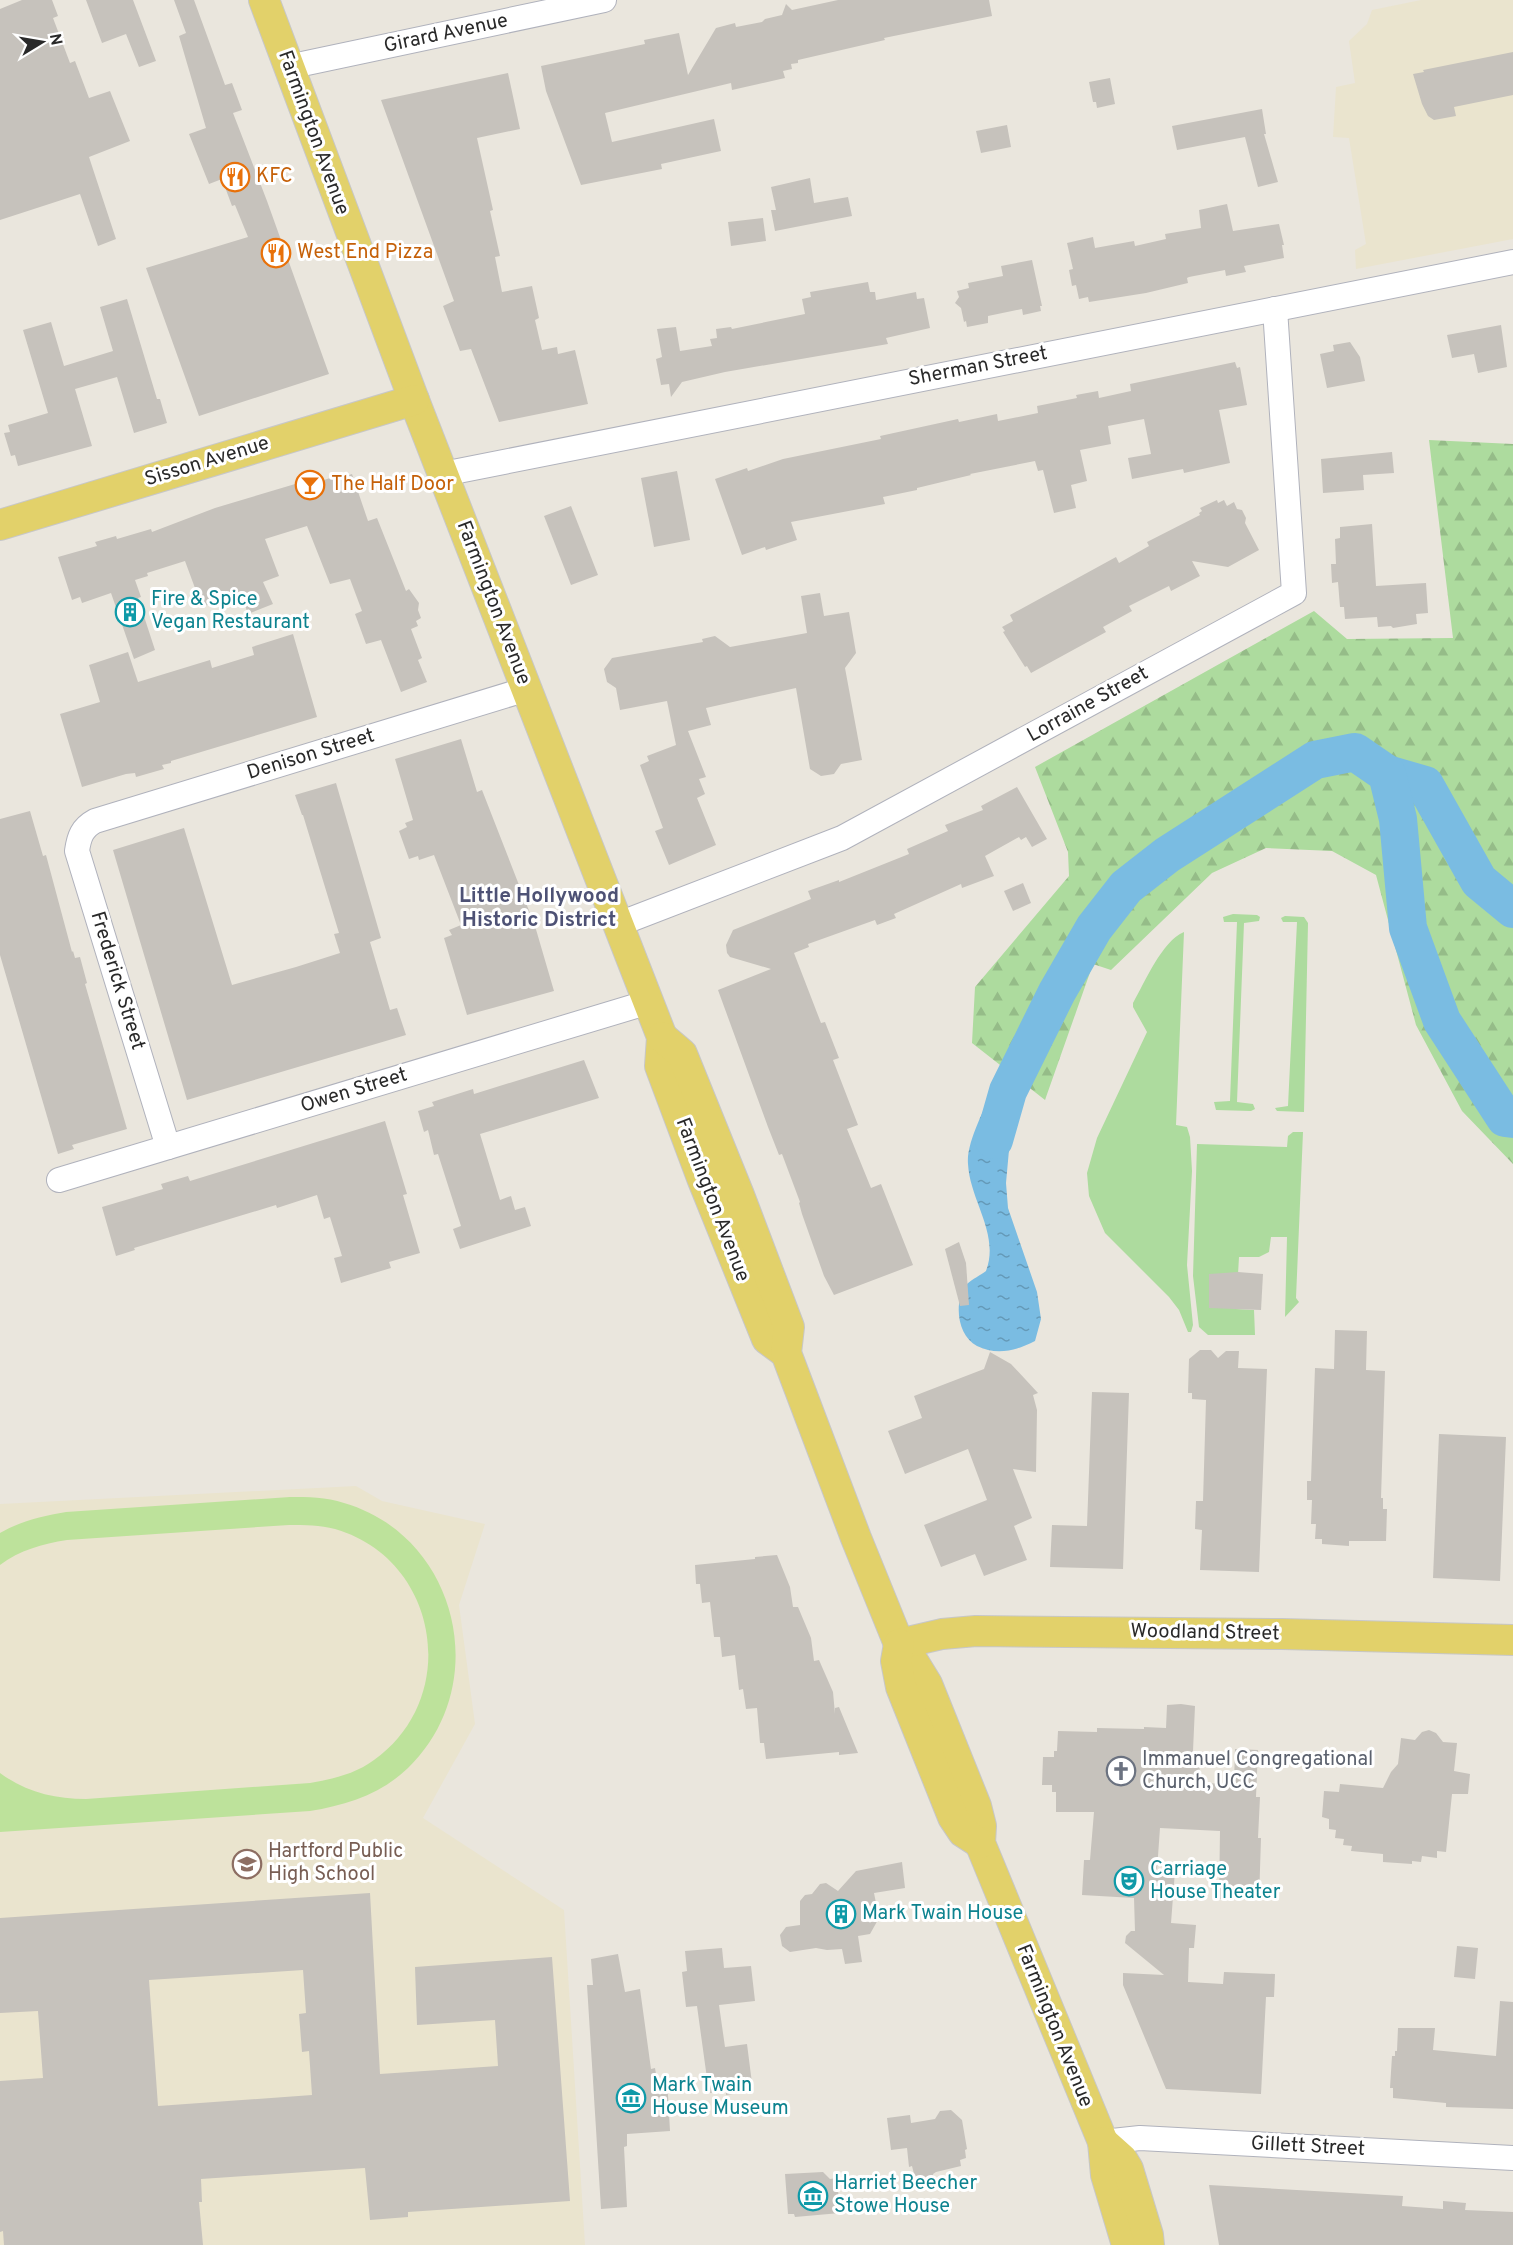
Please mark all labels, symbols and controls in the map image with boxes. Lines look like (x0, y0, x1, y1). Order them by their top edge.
street label: Girard Avenue (382, 8, 510, 60)
north arrow (12, 12, 72, 72)
text: N (44, 32, 66, 47)
street label: Farmington Avenue (271, 47, 355, 219)
restaurant icon: KFC (219, 161, 251, 193)
place label: KFC (256, 164, 293, 190)
restaurant icon: West End Pizza (260, 237, 292, 269)
place label: West End Pizza (297, 240, 433, 266)
street label: Sherman Street (906, 341, 1050, 393)
street label: Sisson Avenue (142, 431, 272, 493)
bar icon: The Half Door (294, 469, 326, 501)
place label: The Half Door (331, 472, 454, 498)
street label: Farmington Avenue (450, 517, 536, 689)
place label: Fire & Spice Vegan Restaurant (151, 587, 310, 636)
building icon: Fire & Spice Vegan Restaurant (114, 596, 146, 628)
street label: Lorraine Street (1023, 661, 1153, 749)
street label: Denison Street (244, 723, 378, 787)
district label: Little Hollywood Historic District (459, 883, 619, 934)
street label: Frederick Street (84, 909, 150, 1053)
street label: Owen Street (297, 1062, 411, 1120)
street label: Farmington Avenue (669, 1114, 755, 1286)
street label: Woodland Street (1130, 1619, 1280, 1647)
place label: Immanuel Congregational Church, UCC (1142, 1747, 1373, 1796)
church icon: Immanuel Congregational Church, UCC (1105, 1755, 1137, 1787)
place label: Hartford Public High School (268, 1839, 403, 1888)
school or university icon: Hartford Public High School (231, 1848, 263, 1880)
place label: Carriage House Theater (1150, 1857, 1281, 1906)
theatre icon: Carriage House Theater (1113, 1865, 1145, 1897)
building icon: Mark Twain House (825, 1898, 857, 1930)
place label: Mark Twain House (862, 1901, 1023, 1927)
street label: Farmington Avenue (1009, 1941, 1099, 2111)
place label: Mark Twain House Museum (652, 2073, 789, 2122)
museum icon: Mark Twain House Museum (615, 2082, 647, 2114)
street label: Gillett Street (1250, 2131, 1366, 2163)
place label: Harriet Beecher Stowe House (834, 2171, 977, 2220)
museum icon: Harriet Beecher Stowe House (797, 2180, 829, 2212)

